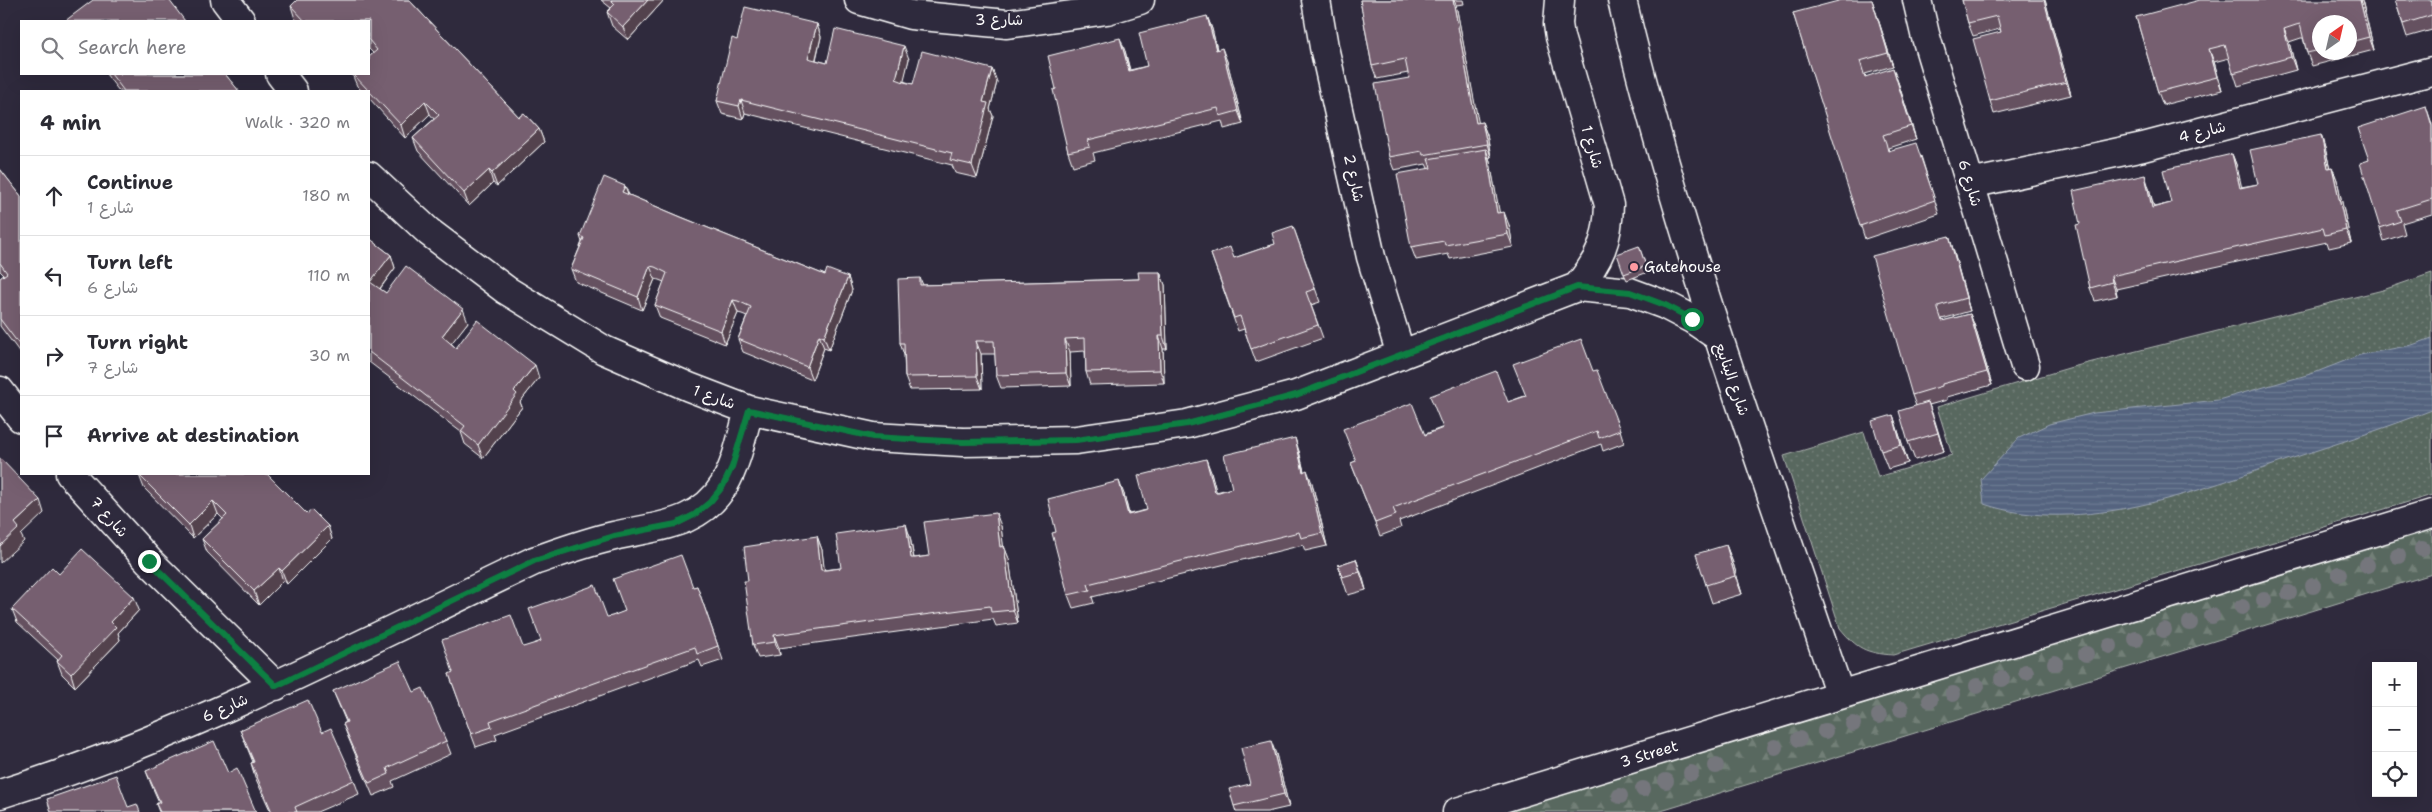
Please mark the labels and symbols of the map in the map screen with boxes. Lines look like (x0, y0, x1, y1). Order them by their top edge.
street label: شارع 3 (975, 10, 1023, 30)
north arrow (2312, 15, 2357, 60)
street label: شارع 4 (2176, 116, 2228, 148)
street label: شارع 1 (1576, 123, 1608, 171)
street label: شارع 2 (1339, 152, 1369, 204)
street label: شارع 6 (1953, 157, 1987, 209)
place label: Gatehouse (1644, 257, 1721, 277)
marker: Gatehouse (1628, 261, 1640, 273)
route start (1681, 308, 1704, 331)
street label: شارع الينابيع (1709, 340, 1754, 419)
street label: شارع 1 (690, 380, 738, 414)
street label: شارع 7 (85, 492, 133, 542)
route end (138, 550, 161, 573)
street label: شارع 6 (199, 689, 251, 727)
street label: 3 Street (1618, 736, 1680, 772)

